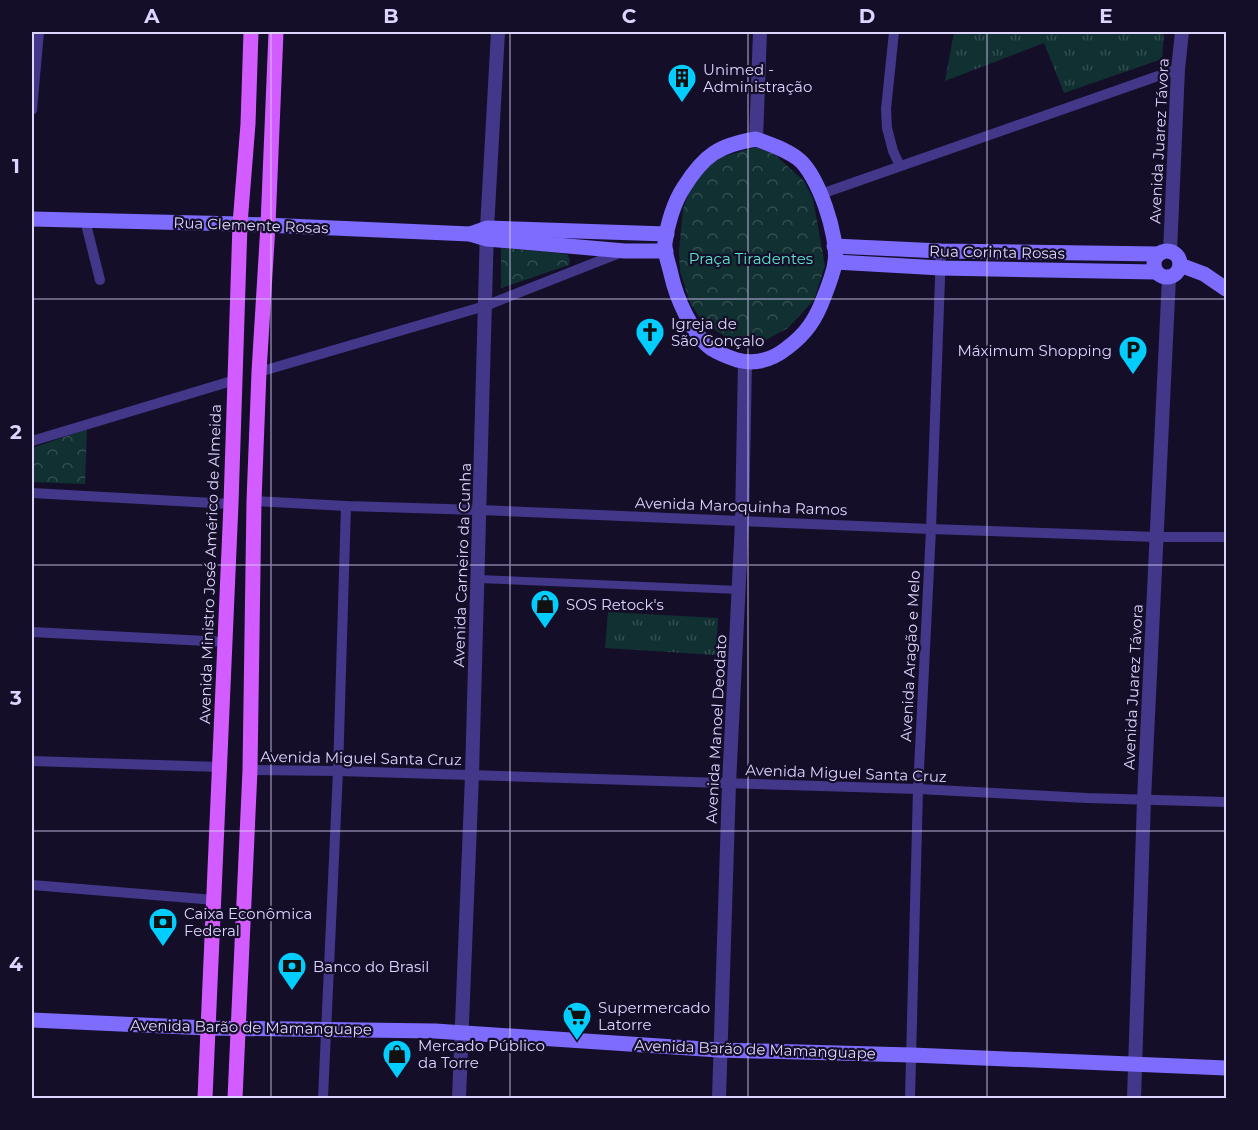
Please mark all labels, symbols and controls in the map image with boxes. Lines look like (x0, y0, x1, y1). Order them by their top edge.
text: A (143, 4, 160, 28)
text: B (383, 4, 399, 28)
text: C (622, 4, 637, 28)
text: D (859, 4, 875, 28)
text: E (1099, 4, 1113, 28)
street label: Avenida Juarez Távora (1145, 58, 1173, 224)
place label: Unimed - Administração (703, 60, 812, 96)
building icon: Unimed - Administração (666, 62, 698, 104)
text: 1 (12, 154, 20, 178)
street label: Rua Clemente Rosas (173, 213, 329, 237)
street label: Rua Corinta Rosas (929, 241, 1065, 263)
park label: Praça Tiradentes (689, 249, 813, 268)
place label: Igreja de São Gonçalo (671, 314, 764, 350)
church icon: Igreja de São Gonçalo (634, 316, 666, 358)
parking icon: Máximum Shopping (1117, 334, 1149, 376)
place label: Máximum Shopping (957, 341, 1112, 360)
street label: Avenida Ministro José Américo de Almeida (195, 404, 225, 724)
text: 2 (10, 420, 22, 444)
street label: Avenida Carneiro da Cunha (449, 462, 475, 668)
street label: Avenida Maroquinha Ramos (634, 493, 848, 519)
street label: Avenida Aragão e Melo (896, 570, 924, 742)
shop icon: SOS Retock's (529, 588, 561, 630)
place label: SOS Retock's (566, 595, 664, 614)
street label: Avenida Juarez Távora (1119, 604, 1147, 770)
street label: Avenida Manoel Deodato (702, 634, 730, 824)
text: 3 (9, 686, 22, 710)
street label: Avenida Miguel Santa Cruz (260, 747, 462, 769)
street label: Avenida Miguel Santa Cruz (745, 760, 947, 786)
place label: Caixa Econômica Federal (184, 904, 312, 940)
bank icon: Caixa Econômica Federal (147, 906, 179, 948)
bank icon: Banco do Brasil (276, 950, 308, 992)
text: 4 (9, 952, 23, 976)
place label: Banco do Brasil (313, 957, 429, 976)
place label: Supermercado Latorre (598, 998, 710, 1034)
supermarket icon: Supermercado Latorre (561, 1000, 593, 1042)
street label: Avenida Barão de Mamanguape (130, 1015, 372, 1039)
street label: Avenida Barão de Mamanguape (634, 1035, 876, 1063)
place label: Mercado Público da Torre (418, 1036, 545, 1072)
shop icon: Mercado Público da Torre (381, 1038, 413, 1080)

